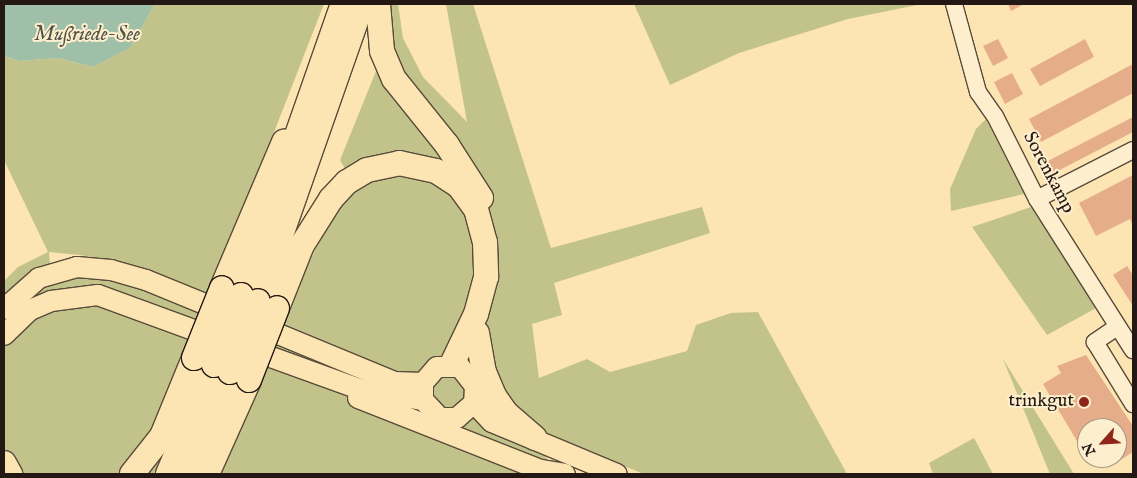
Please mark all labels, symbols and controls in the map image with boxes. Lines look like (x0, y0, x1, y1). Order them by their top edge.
water label: Mußriede-See (34, 22, 140, 46)
street label: Sorenkamp (1017, 128, 1079, 218)
place label: trinkgut (1008, 391, 1074, 413)
marker: trinkgut (1078, 396, 1090, 408)
north arrow (1077, 418, 1127, 468)
text: N (1079, 440, 1100, 459)

